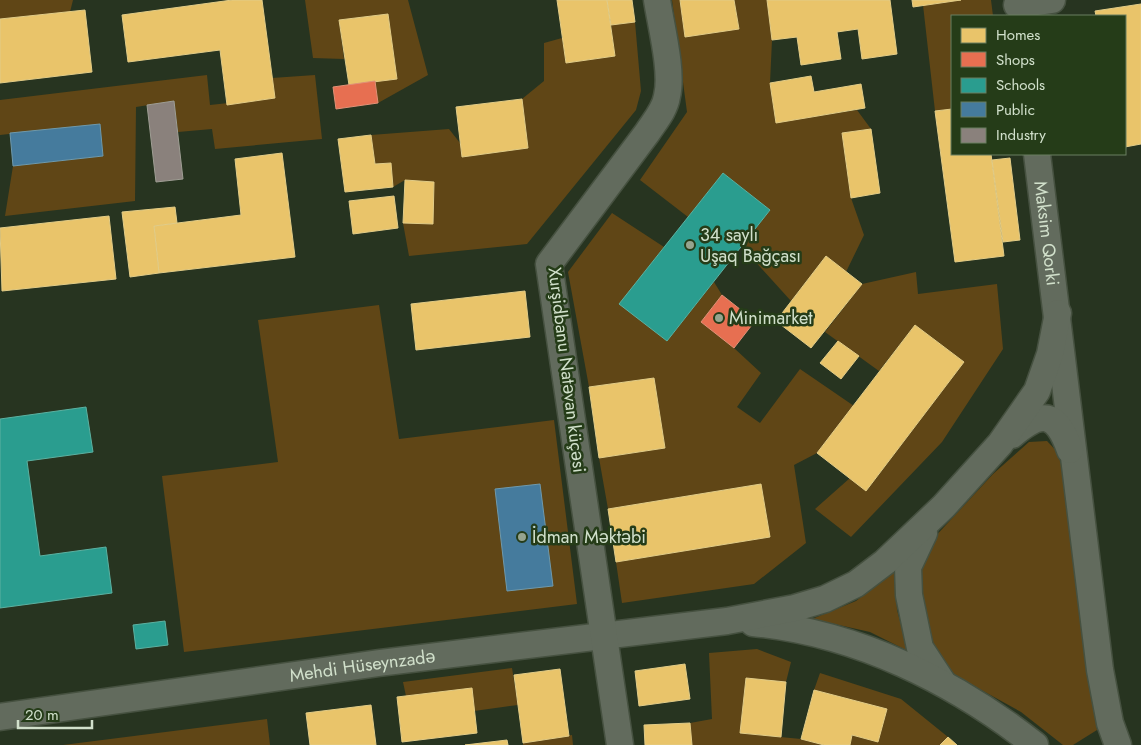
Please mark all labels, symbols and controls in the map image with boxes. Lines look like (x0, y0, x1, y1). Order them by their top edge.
legend (951, 15, 1126, 155)
text: Homes (996, 24, 1040, 46)
text: Shops (996, 49, 1035, 71)
text: Schools (996, 74, 1045, 96)
text: Public (996, 99, 1035, 121)
text: Industry (996, 124, 1046, 146)
street label: Maksim Qorki (1027, 179, 1066, 287)
place label: 34 saylı Uşaq Bağçası (700, 222, 801, 269)
marker: 34 saylı Uşaq Bağçası (684, 239, 696, 251)
street label: Xurşidbanu Natəvan küçəsi (541, 266, 593, 474)
place label: Minimarket (729, 305, 813, 331)
marker: Minimarket (713, 312, 725, 324)
place label: İdman Məktəbi (532, 524, 646, 550)
marker: İdman Məktəbi (516, 531, 528, 543)
street label: Mehdi Hüseynzadə (288, 643, 437, 689)
scale bar (18, 698, 91, 730)
text: 20 m (25, 704, 59, 726)

